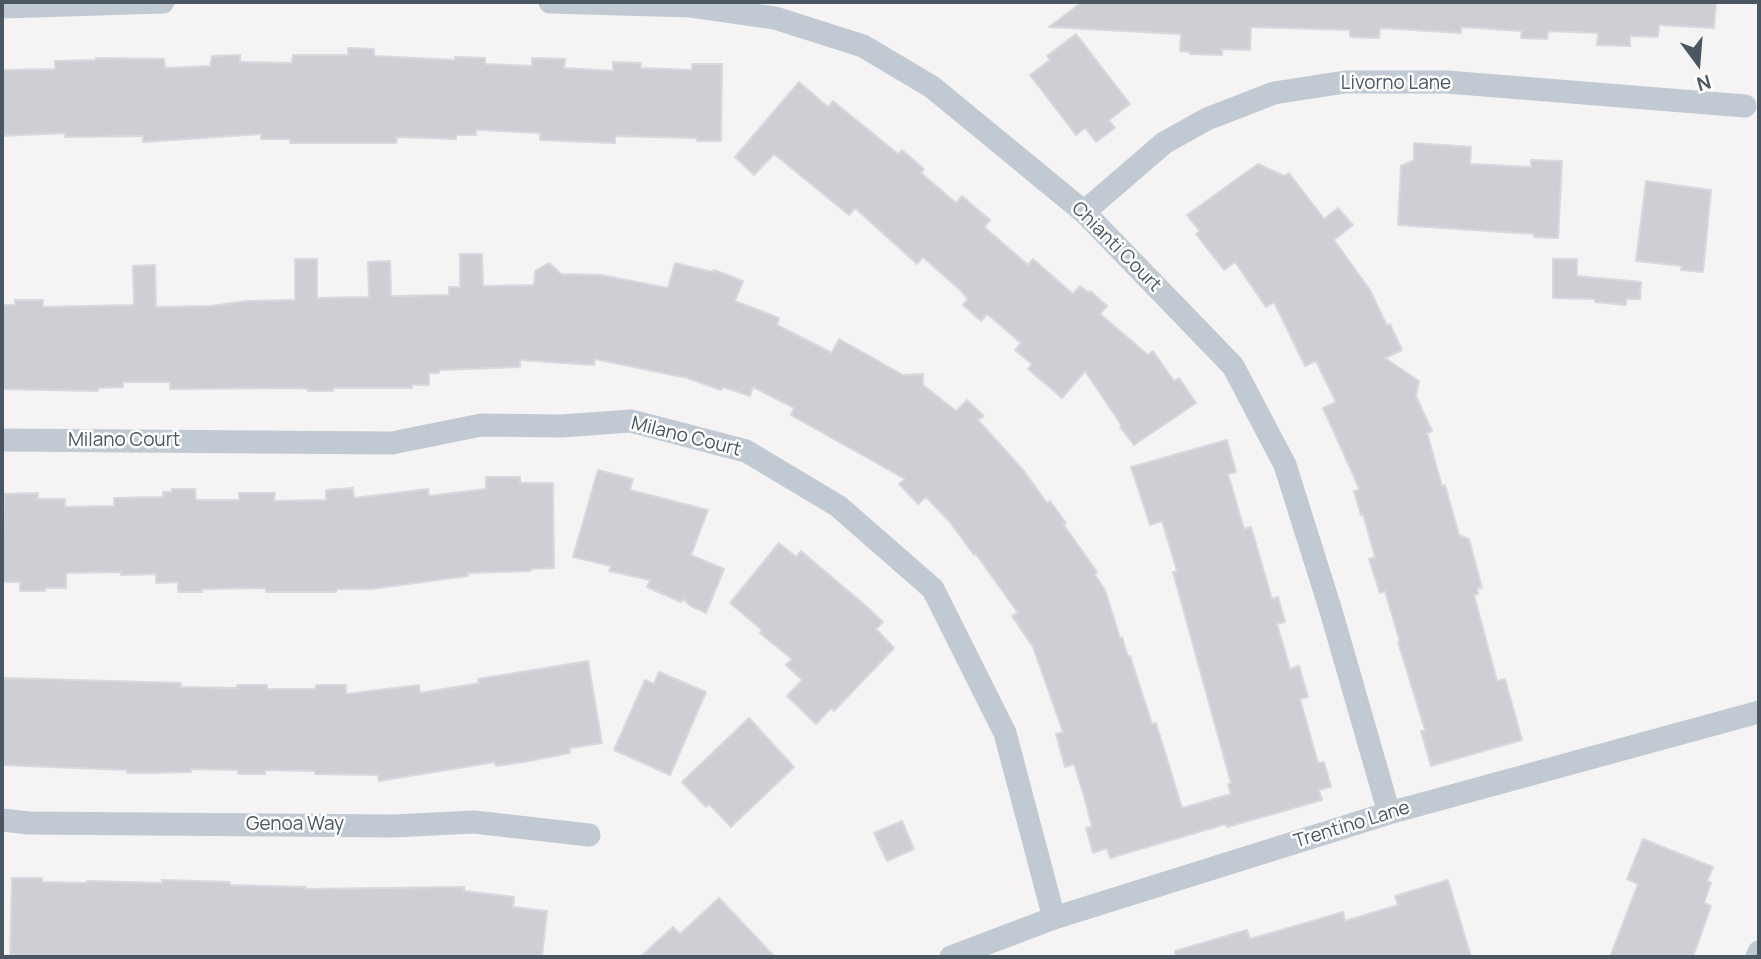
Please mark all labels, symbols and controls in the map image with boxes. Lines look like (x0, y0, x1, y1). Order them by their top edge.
north arrow (1663, 28, 1733, 98)
text: N (1694, 69, 1714, 98)
street label: Livorno Lane (1341, 73, 1451, 95)
street label: Chianti Court (1066, 197, 1166, 297)
street label: Milano Court (629, 412, 743, 462)
street label: Milano Court (68, 430, 180, 452)
street label: Trentino Lane (1291, 797, 1413, 853)
street label: Genoa Way (246, 814, 344, 836)

